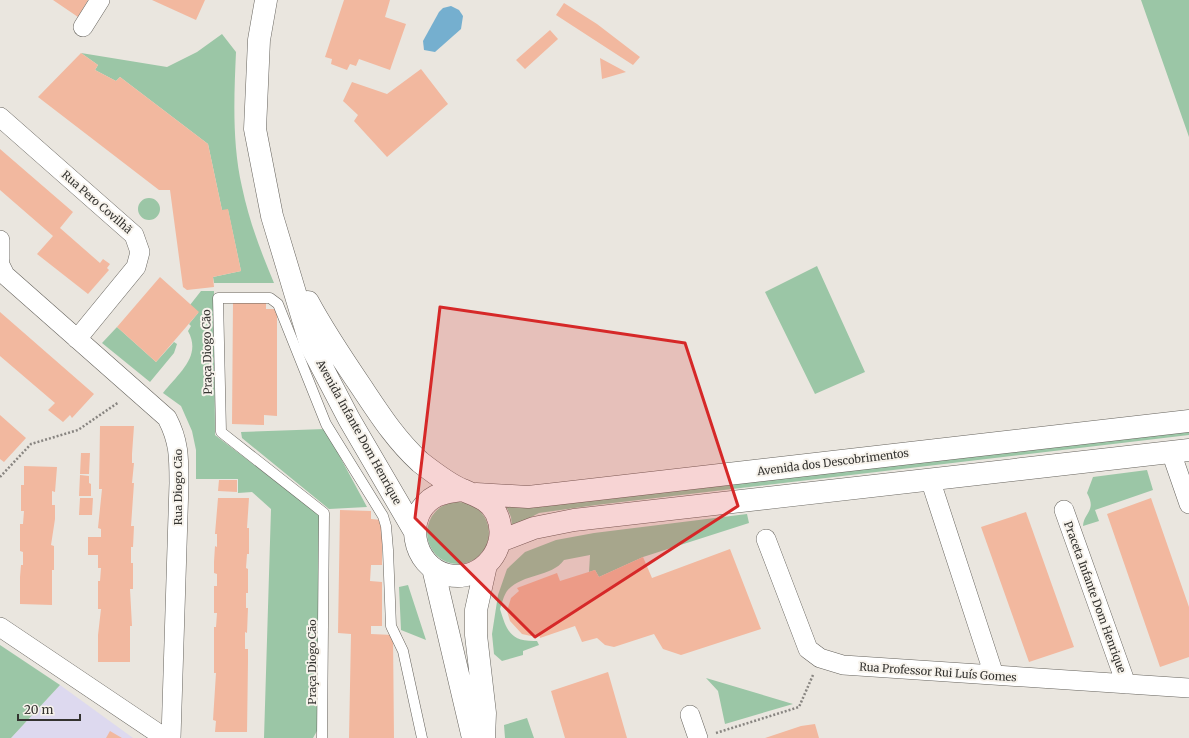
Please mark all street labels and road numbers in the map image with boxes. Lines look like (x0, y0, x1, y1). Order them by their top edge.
street label: Rua Pero Covilhã (59, 168, 135, 237)
street label: Praça Diogo Cão (199, 309, 215, 395)
street label: Avenida Infante Dom Henrique (313, 356, 405, 507)
street label: Avenida dos Descobrimentos (755, 446, 910, 478)
street label: Rua Diogo Cão (171, 448, 185, 525)
street label: Praceta Infante Dom Henrique (1061, 519, 1129, 675)
street label: Praça Diogo Cão (305, 619, 319, 705)
street label: Rua Professor Rui Luís Gomes (859, 660, 1017, 684)

